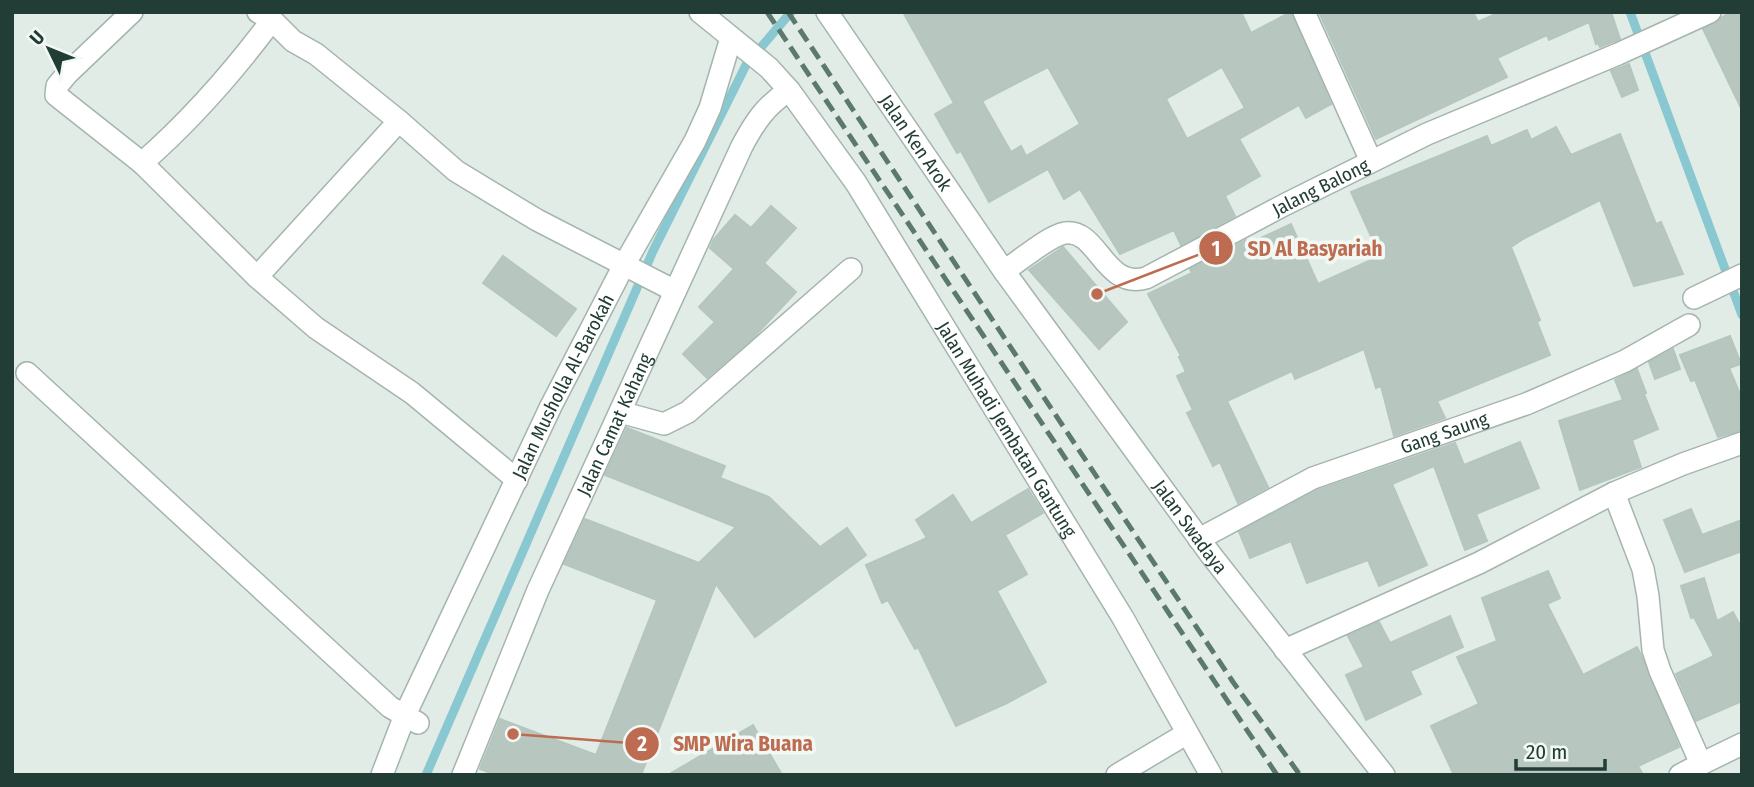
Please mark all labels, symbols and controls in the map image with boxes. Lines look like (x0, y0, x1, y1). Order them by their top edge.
north arrow (14, 14, 84, 84)
text: U (25, 26, 49, 50)
street label: Jalan Ken Arok (875, 90, 957, 195)
street label: Jalang Balong (1268, 154, 1373, 221)
callout: SD Al Basyariah (1198, 227, 1396, 269)
text: 1 (1212, 236, 1220, 262)
text: SD Al Basyariah (1248, 236, 1382, 262)
street label: Jalan Musholla Al-Barokah (507, 290, 619, 483)
street label: Jalan Muhadi Jembatan Gantung (932, 317, 1082, 542)
street label: Jalan Camat Kahang (572, 350, 657, 499)
street label: Gang Saung (1397, 407, 1491, 459)
street label: Jalan Swadaya (1148, 475, 1232, 578)
callout: SMP Wira Buana (625, 723, 827, 765)
scale bar (1516, 728, 1605, 772)
text: 2 (636, 731, 647, 757)
text: SMP Wira Buana (673, 731, 813, 757)
text: 20 m (1526, 739, 1567, 765)

